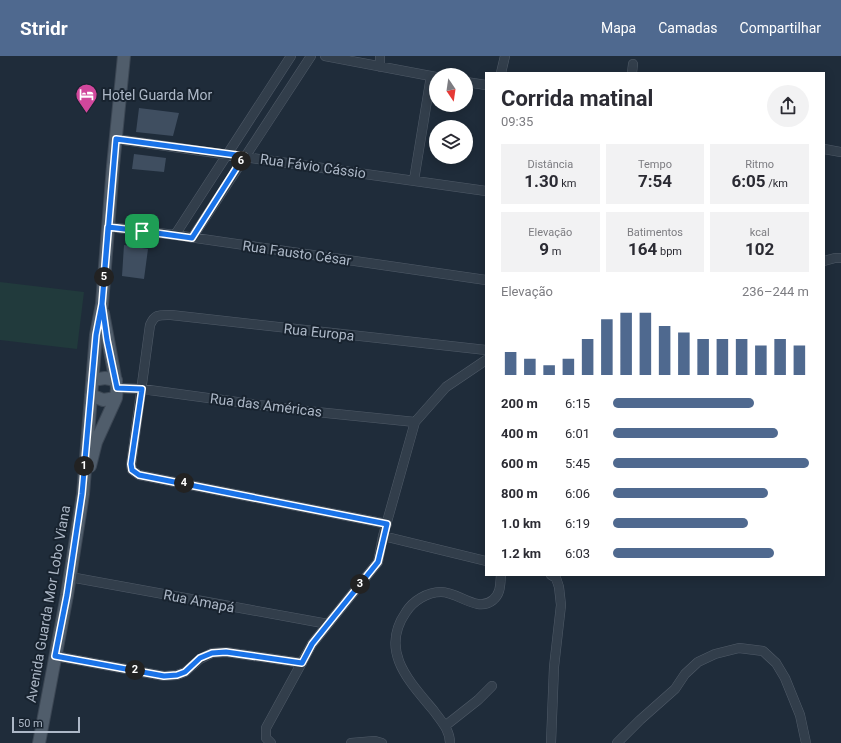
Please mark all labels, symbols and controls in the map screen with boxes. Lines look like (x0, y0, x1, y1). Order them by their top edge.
text: Stridr (20, 17, 68, 40)
text: Mapa (601, 20, 636, 36)
text: Camadas (658, 20, 718, 36)
text: Compartilhar (740, 20, 821, 36)
north arrow (429, 68, 473, 112)
map controls (429, 68, 473, 164)
hotel icon: Hotel Guarda Mor (74, 82, 100, 115)
button: share (767, 85, 809, 127)
text: Corrida matinal (501, 86, 653, 111)
place label: Hotel Guarda Mor (102, 87, 213, 103)
text: 09:35 (501, 114, 533, 129)
button: layers (429, 120, 473, 164)
pin: 6 (231, 151, 251, 171)
street label: Rua Fávio Cássio (259, 151, 367, 181)
text: 6 (238, 154, 244, 167)
text: Distância (528, 158, 573, 171)
text: Tempo (638, 158, 672, 171)
text: Ritmo (745, 158, 774, 171)
text: 1.30 (524, 171, 558, 191)
text: 7:54 (638, 171, 672, 191)
text: 6:05 (731, 171, 765, 191)
text: km (558, 177, 576, 190)
text: /km (765, 177, 788, 190)
pin (125, 214, 159, 248)
icon: arrive (131, 220, 153, 242)
text: Elevação (528, 226, 572, 239)
text: Batimentos (627, 226, 683, 239)
text: kcal (750, 226, 770, 239)
street label: Rua Fausto César (242, 237, 353, 269)
text: 9 (539, 239, 549, 259)
text: 164 (628, 239, 657, 259)
text: 102 (745, 239, 774, 259)
text: m (549, 245, 561, 258)
text: bpm (657, 245, 682, 258)
pin: 5 (94, 267, 114, 287)
text: 5 (101, 270, 107, 283)
text: Elevação (501, 284, 553, 299)
text: 236–244 m (742, 284, 809, 299)
street label: Rua Europa (283, 320, 355, 344)
street label: Rua das Américas (209, 390, 323, 420)
text: 200 m (501, 396, 538, 411)
text: 6:15 (565, 396, 590, 411)
text: 400 m (501, 426, 538, 441)
text: 6:01 (565, 426, 590, 441)
pin: 1 (74, 456, 94, 476)
text: 600 m (501, 456, 538, 471)
text: 5:45 (565, 456, 590, 471)
text: 1 (81, 459, 87, 472)
pin: 4 (174, 473, 194, 493)
text: 4 (181, 476, 187, 489)
text: 800 m (501, 486, 538, 501)
text: 6:06 (565, 486, 590, 501)
street label: Avenida Guarda Mor Lobo Viana (23, 504, 73, 704)
text: 1.0 km (501, 516, 541, 531)
text: 6:19 (565, 516, 590, 531)
text: 1.2 km (501, 546, 541, 561)
text: 6:03 (565, 546, 590, 561)
pin: 3 (350, 574, 370, 594)
text: 3 (357, 577, 363, 590)
street label: Rua Amapá (162, 586, 236, 616)
pin: 2 (125, 660, 145, 680)
text: 2 (132, 663, 138, 676)
scale bar (12, 715, 80, 734)
text: 50 m (18, 717, 43, 730)

